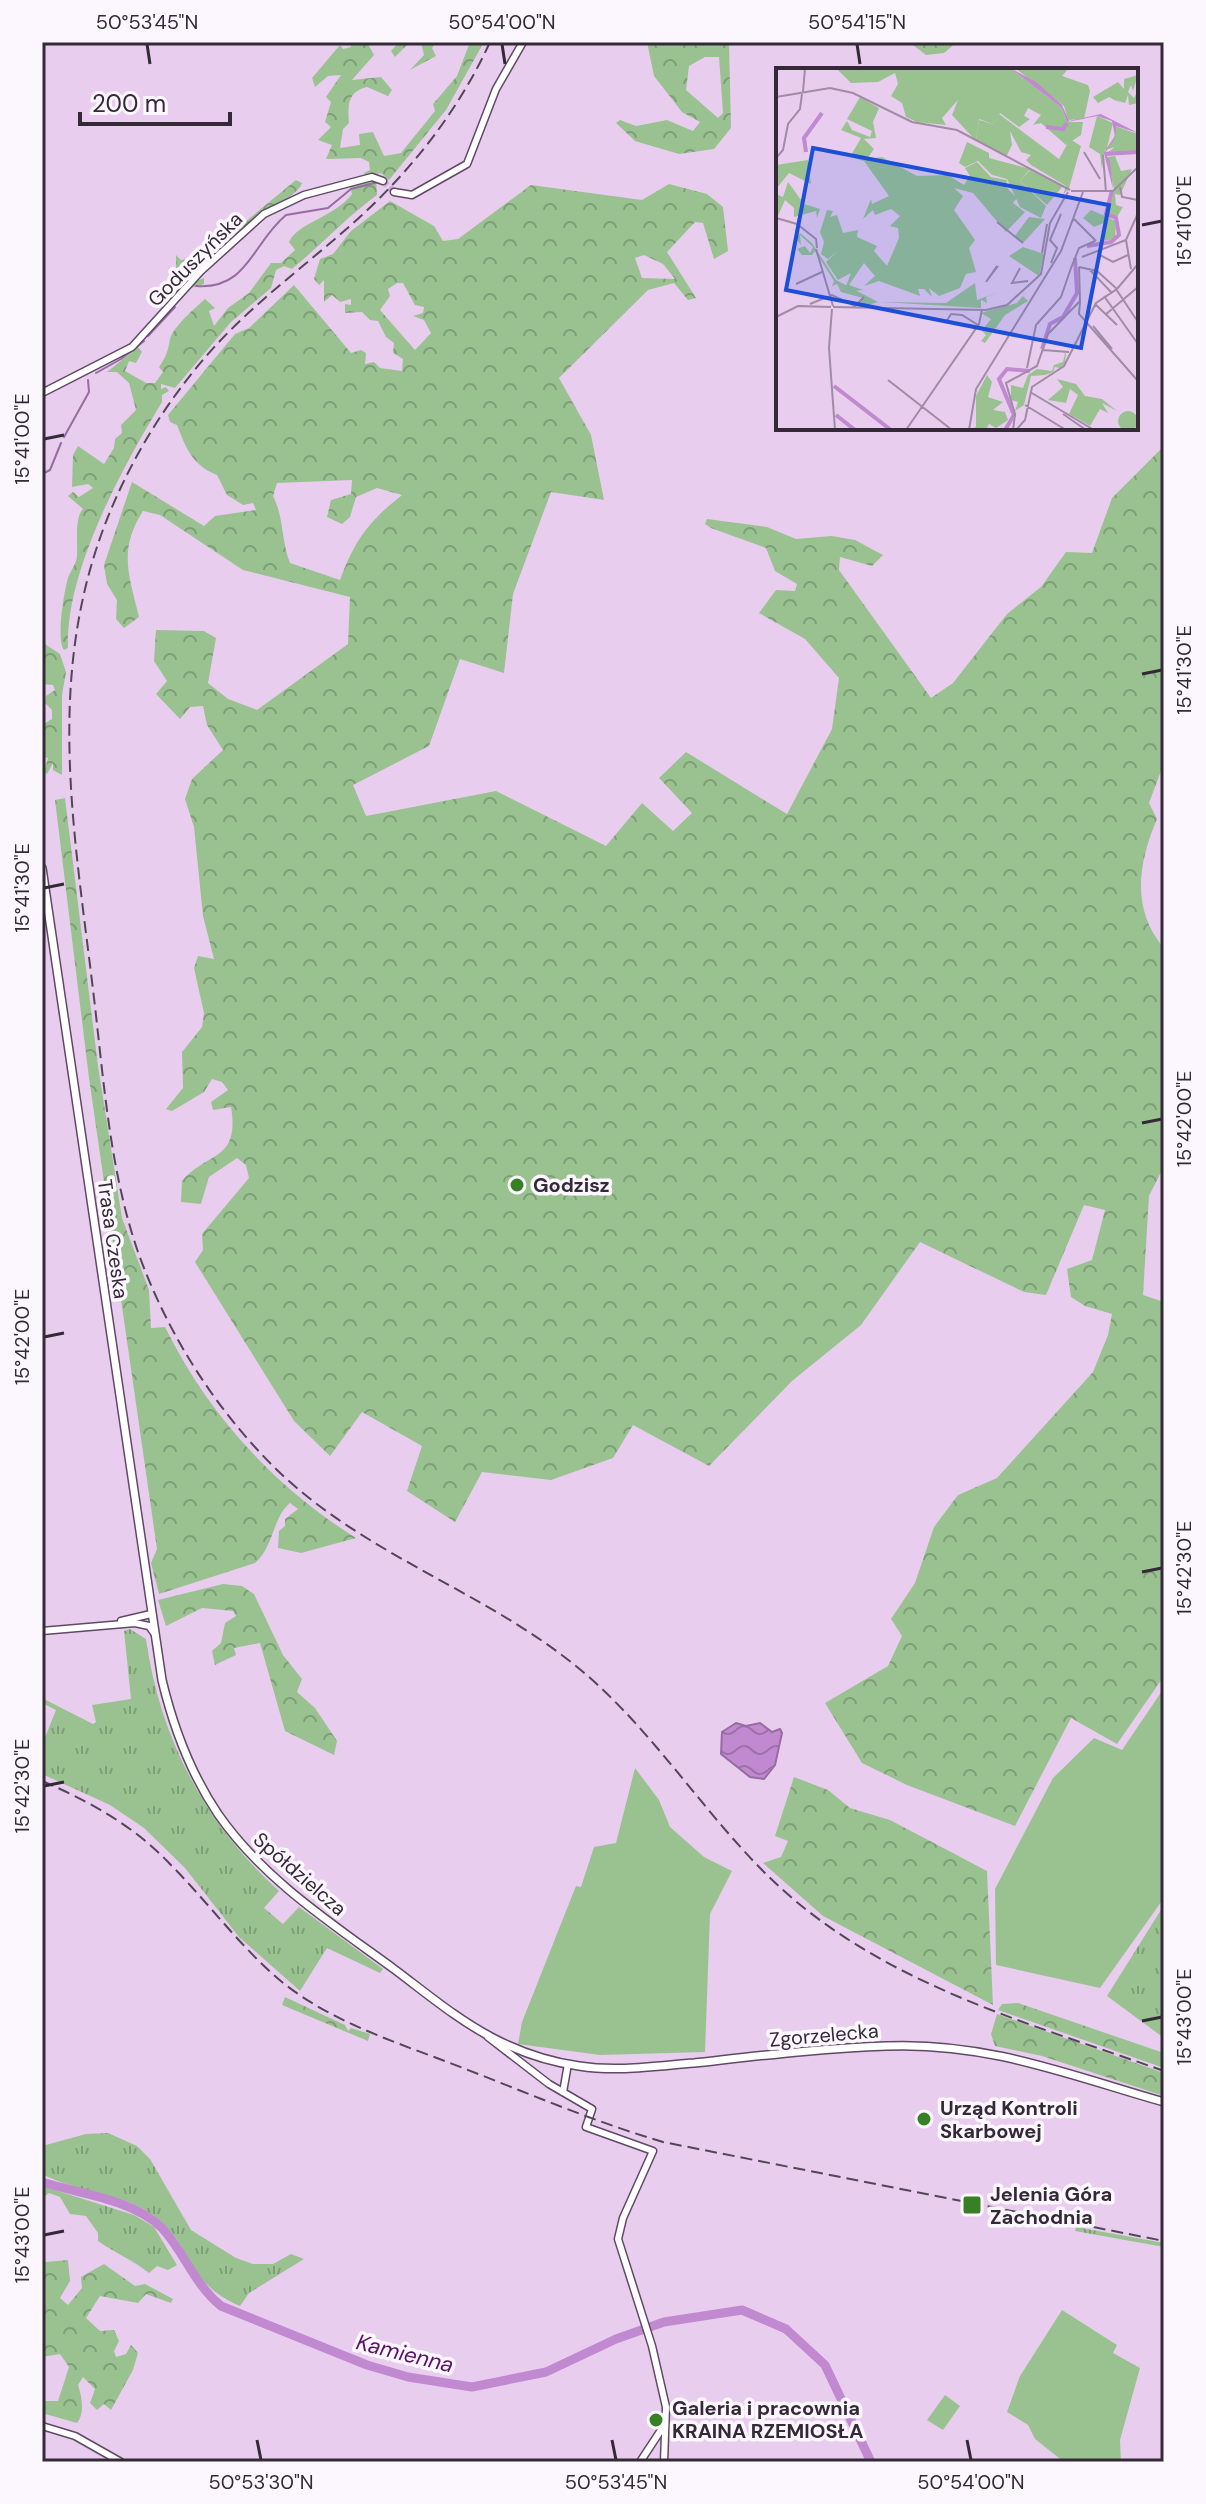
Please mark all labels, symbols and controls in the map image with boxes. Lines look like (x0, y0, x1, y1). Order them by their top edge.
text: 50°53'45"N (96, 9, 198, 35)
text: 50°54'00"N (448, 9, 556, 35)
text: 50°54'15"N (808, 9, 906, 35)
inset map (776, 68, 1138, 430)
scale bar (80, 76, 230, 126)
text: 200 m (92, 88, 166, 119)
text: 15°41'00"E (1171, 175, 1197, 267)
street label: Goduszyńska (142, 206, 248, 312)
text: 15°41'00"E (9, 393, 35, 485)
text: 15°41'30"E (1171, 625, 1197, 715)
text: 15°41'30"E (9, 843, 35, 933)
text: 15°42'00"E (1171, 1071, 1197, 1167)
place label: Godzisz (533, 1172, 610, 1198)
marker: Godzisz (508, 1176, 526, 1194)
street label: Trasa Czeska (92, 1178, 134, 1300)
text: 15°42'00"E (9, 1289, 35, 1385)
text: 15°42'30"E (1171, 1521, 1197, 1615)
text: 15°42'30"E (9, 1739, 35, 1833)
street label: Spółdzielcza (248, 1827, 352, 1921)
text: 15°43'00"E (1171, 1969, 1197, 2065)
street label: Zgorzelecka (768, 2017, 880, 2053)
place label: Urząd Kontroli Skarbowej (940, 2095, 1078, 2144)
marker: Urząd Kontroli Skarbowej (915, 2110, 933, 2128)
place label: Jelenia Góra Zachodnia (990, 2181, 1112, 2230)
text: 15°43'00"E (9, 2187, 35, 2283)
marker: Jelenia Góra Zachodnia (961, 2194, 983, 2216)
water label: Kamienna (353, 2327, 457, 2380)
place label: Galeria i pracownia KRAINA RZEMIOSŁA (672, 2395, 863, 2444)
marker: Galeria i pracownia KRAINA RZEMIOSŁA (647, 2411, 665, 2429)
text: 50°53'30"N (208, 2469, 314, 2495)
text: 50°53'45"N (565, 2469, 667, 2495)
text: 50°54'00"N (917, 2469, 1025, 2495)

